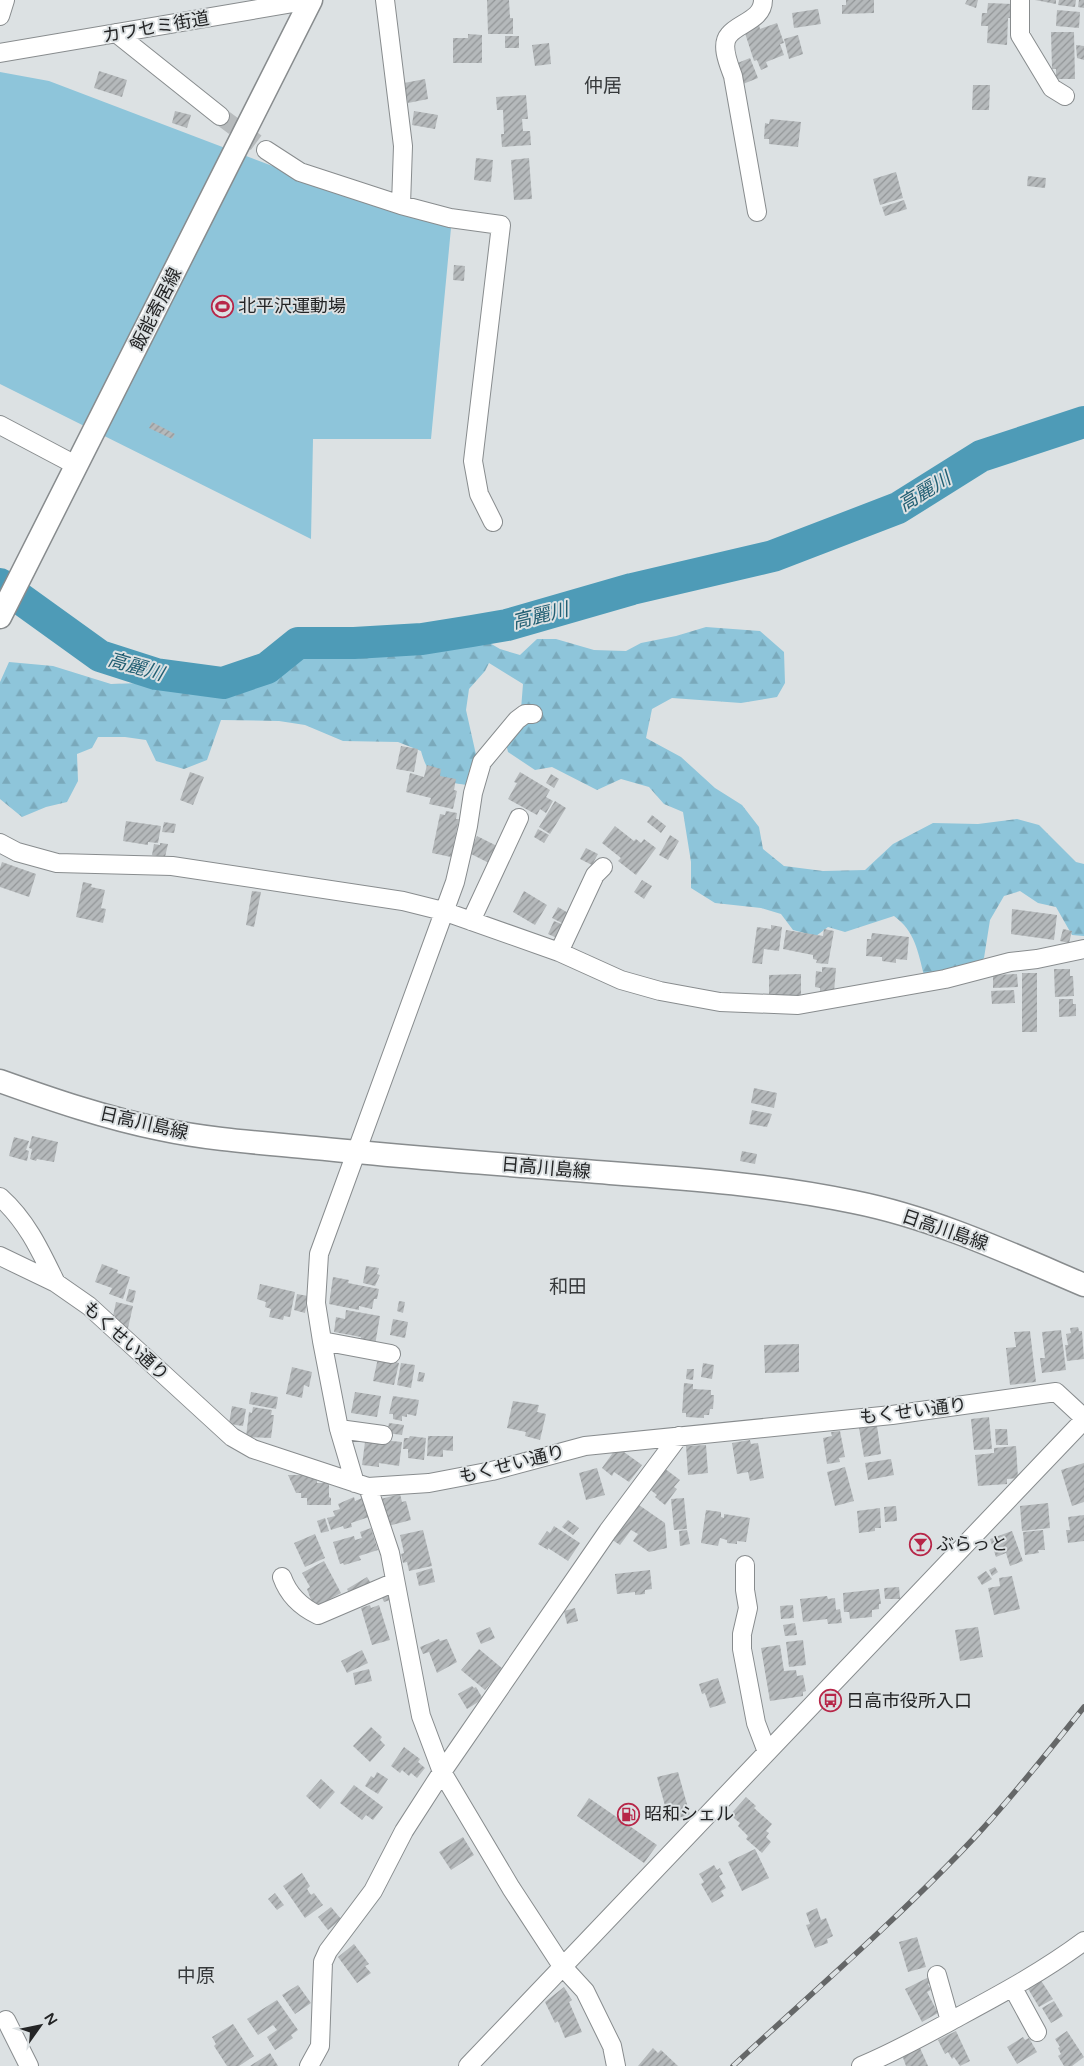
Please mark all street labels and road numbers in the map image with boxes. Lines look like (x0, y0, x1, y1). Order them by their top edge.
street label: カワセミ街道 (101, 7, 211, 47)
street label: 飯能寄居線 (126, 264, 186, 354)
street label: 日高川島線 (98, 1102, 190, 1144)
street label: 日高川島線 (500, 1153, 592, 1183)
street label: 日高川島線 (899, 1205, 991, 1255)
street label: もくせい通り (79, 1297, 173, 1385)
street label: もくせい通り (858, 1394, 968, 1428)
street label: もくせい通り (457, 1440, 567, 1488)

